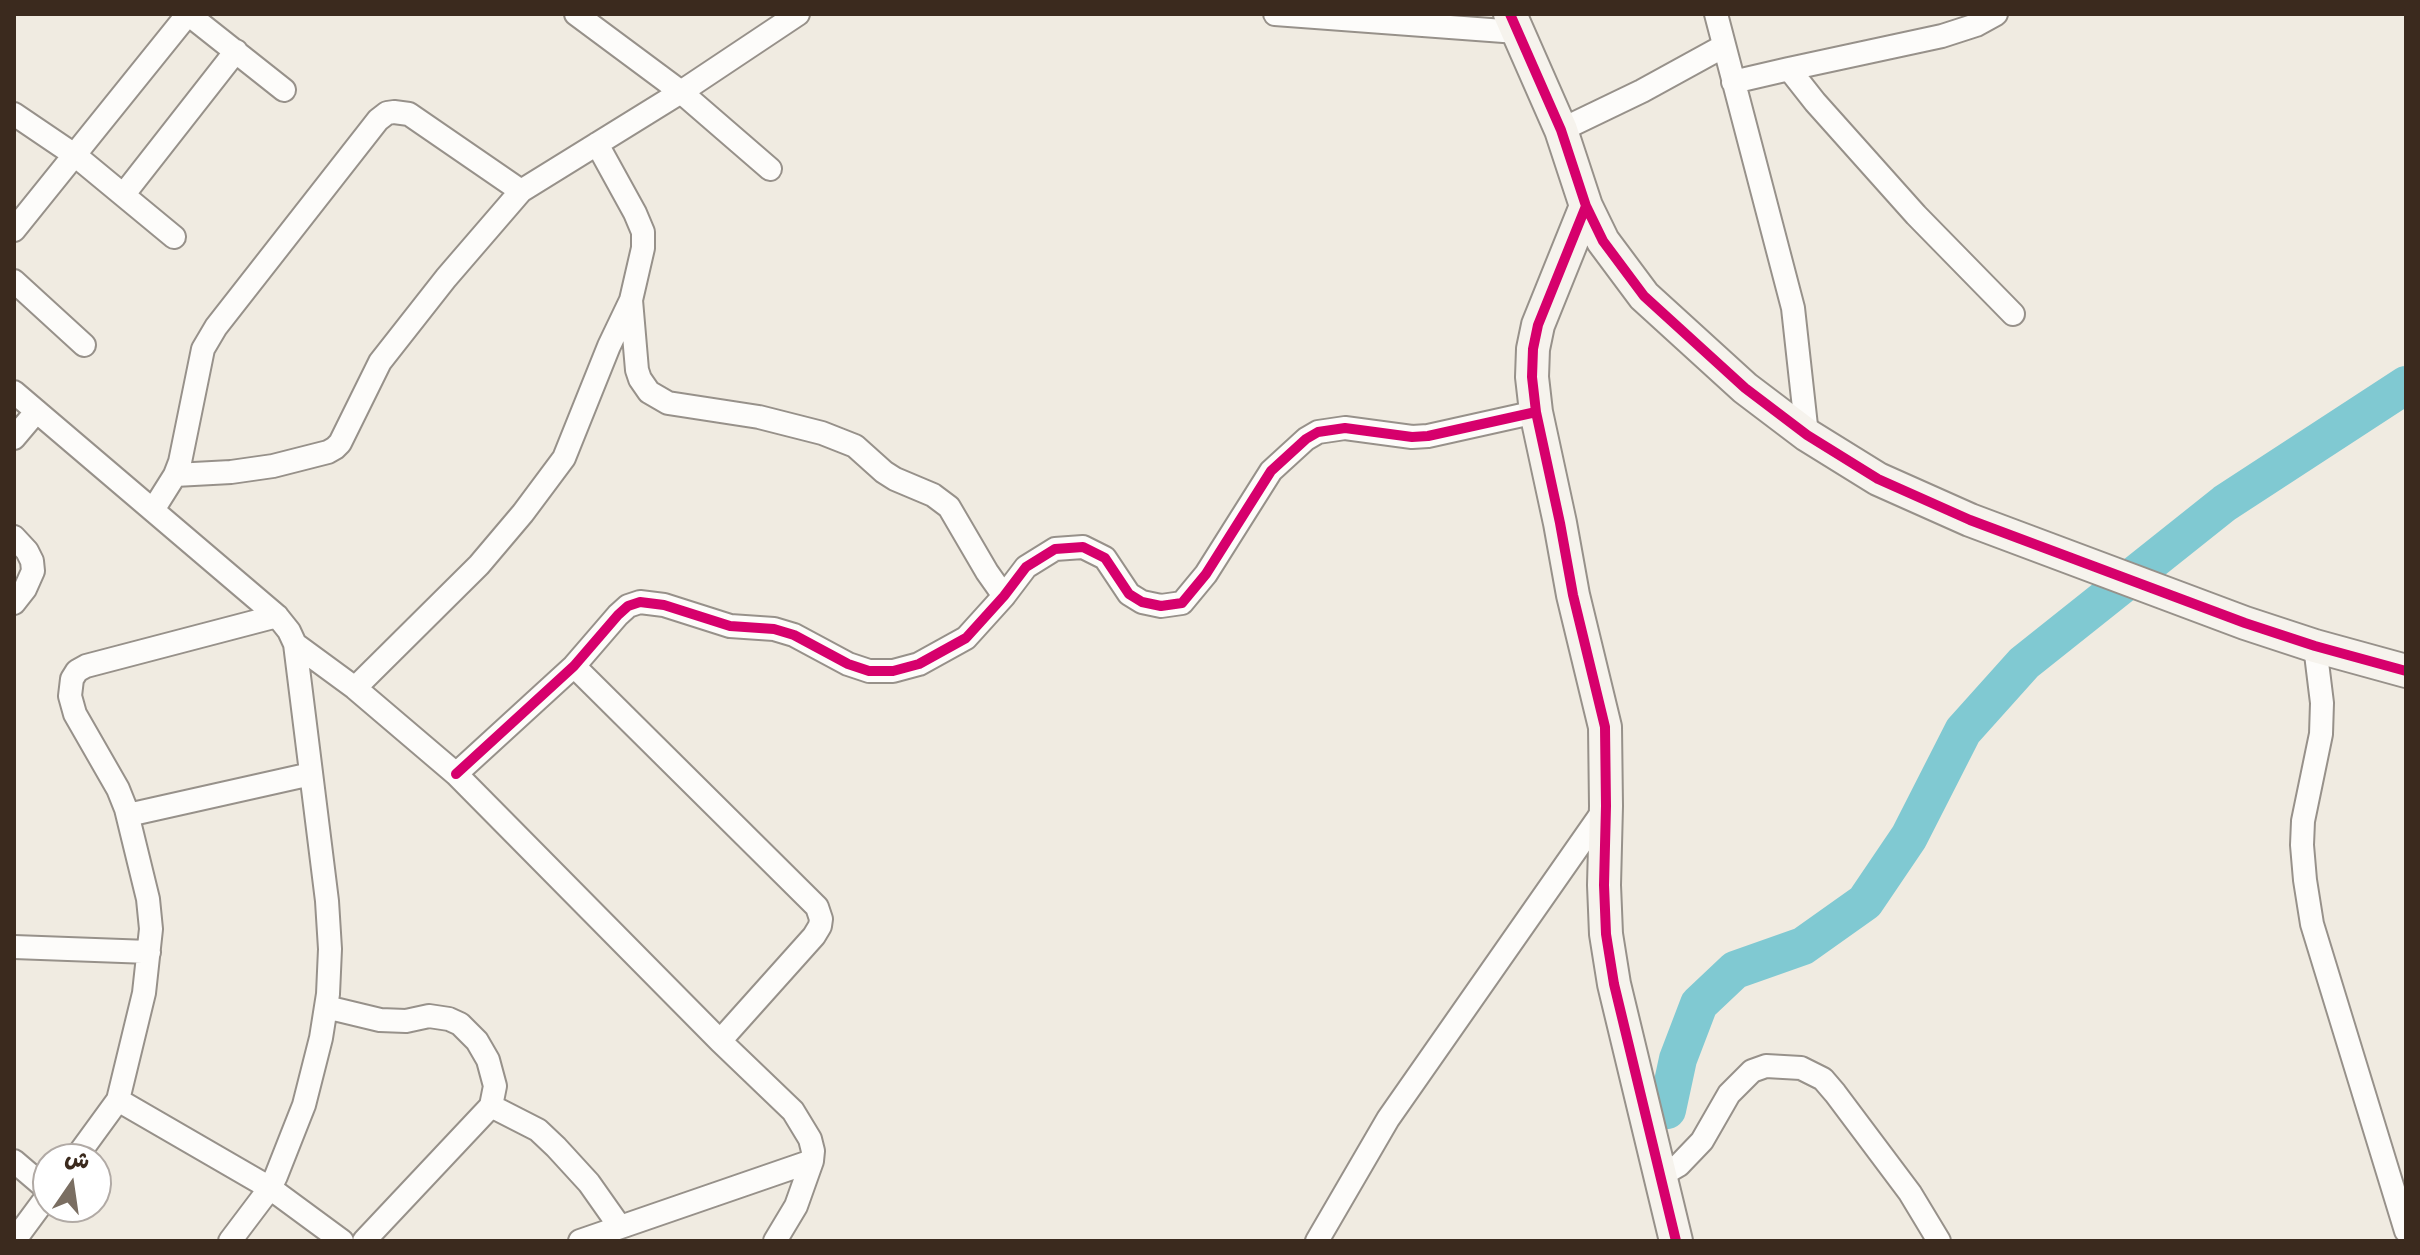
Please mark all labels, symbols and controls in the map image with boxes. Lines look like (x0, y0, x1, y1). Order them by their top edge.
text: ش (61, 1141, 93, 1181)
north arrow (32, 1143, 112, 1223)

